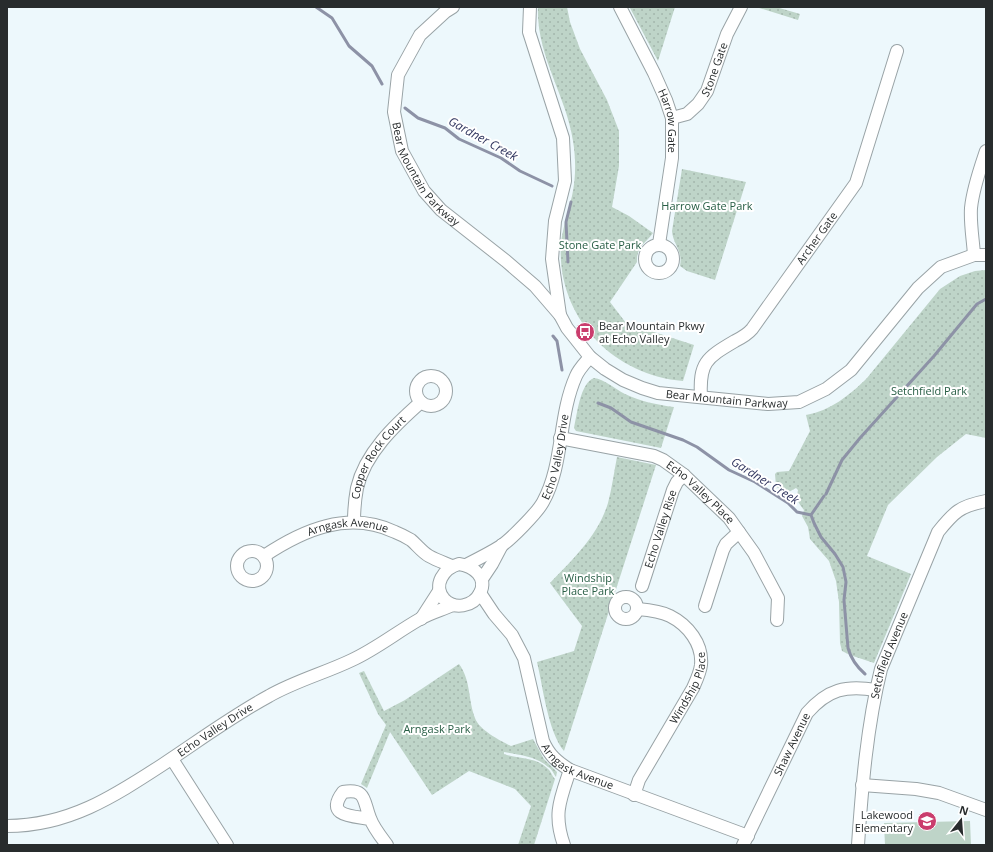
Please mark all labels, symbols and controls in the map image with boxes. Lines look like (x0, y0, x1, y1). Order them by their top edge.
street label: Stone Gate (697, 40, 731, 100)
street label: Harrow Gate (655, 86, 680, 153)
water label: Gardner Creek (445, 112, 522, 165)
street label: Bear Mountain Parkway (389, 121, 464, 229)
park label: Harrow Gate Park (661, 198, 753, 213)
street label: Archer Gate (792, 209, 840, 267)
park label: Stone Gate Park (559, 237, 641, 252)
place label: Bear Mountain Pkwy at Echo Valley (599, 318, 705, 346)
bus stop icon: Bear Mountain Pkwy at Echo Valley (574, 321, 596, 343)
park label: Setchfield Park (891, 383, 967, 398)
street label: Bear Mountain Parkway (665, 386, 789, 411)
street label: Copper Rock Court (347, 412, 408, 500)
street label: Echo Valley Drive (537, 413, 572, 502)
water label: Gardner Creek (728, 453, 803, 509)
street label: Echo Valley Place (664, 457, 738, 526)
street label: Echo Valley Rise (640, 488, 680, 570)
street label: Arngask Avenue (305, 515, 391, 539)
park label: Windship Place Park (562, 570, 615, 598)
street label: Setchfield Avenue (867, 610, 911, 700)
street label: Windship Place (666, 651, 708, 726)
street label: Echo Valley Drive (174, 699, 255, 760)
street label: Shaw Avenue (770, 710, 813, 778)
park label: Arngask Park (403, 721, 471, 736)
street label: Arngask Avenue (538, 741, 616, 793)
north arrow (941, 800, 981, 840)
text: N (958, 801, 971, 818)
place label: Lakewood Elementary (855, 807, 913, 835)
school or university icon: Lakewood Elementary (916, 810, 938, 832)

